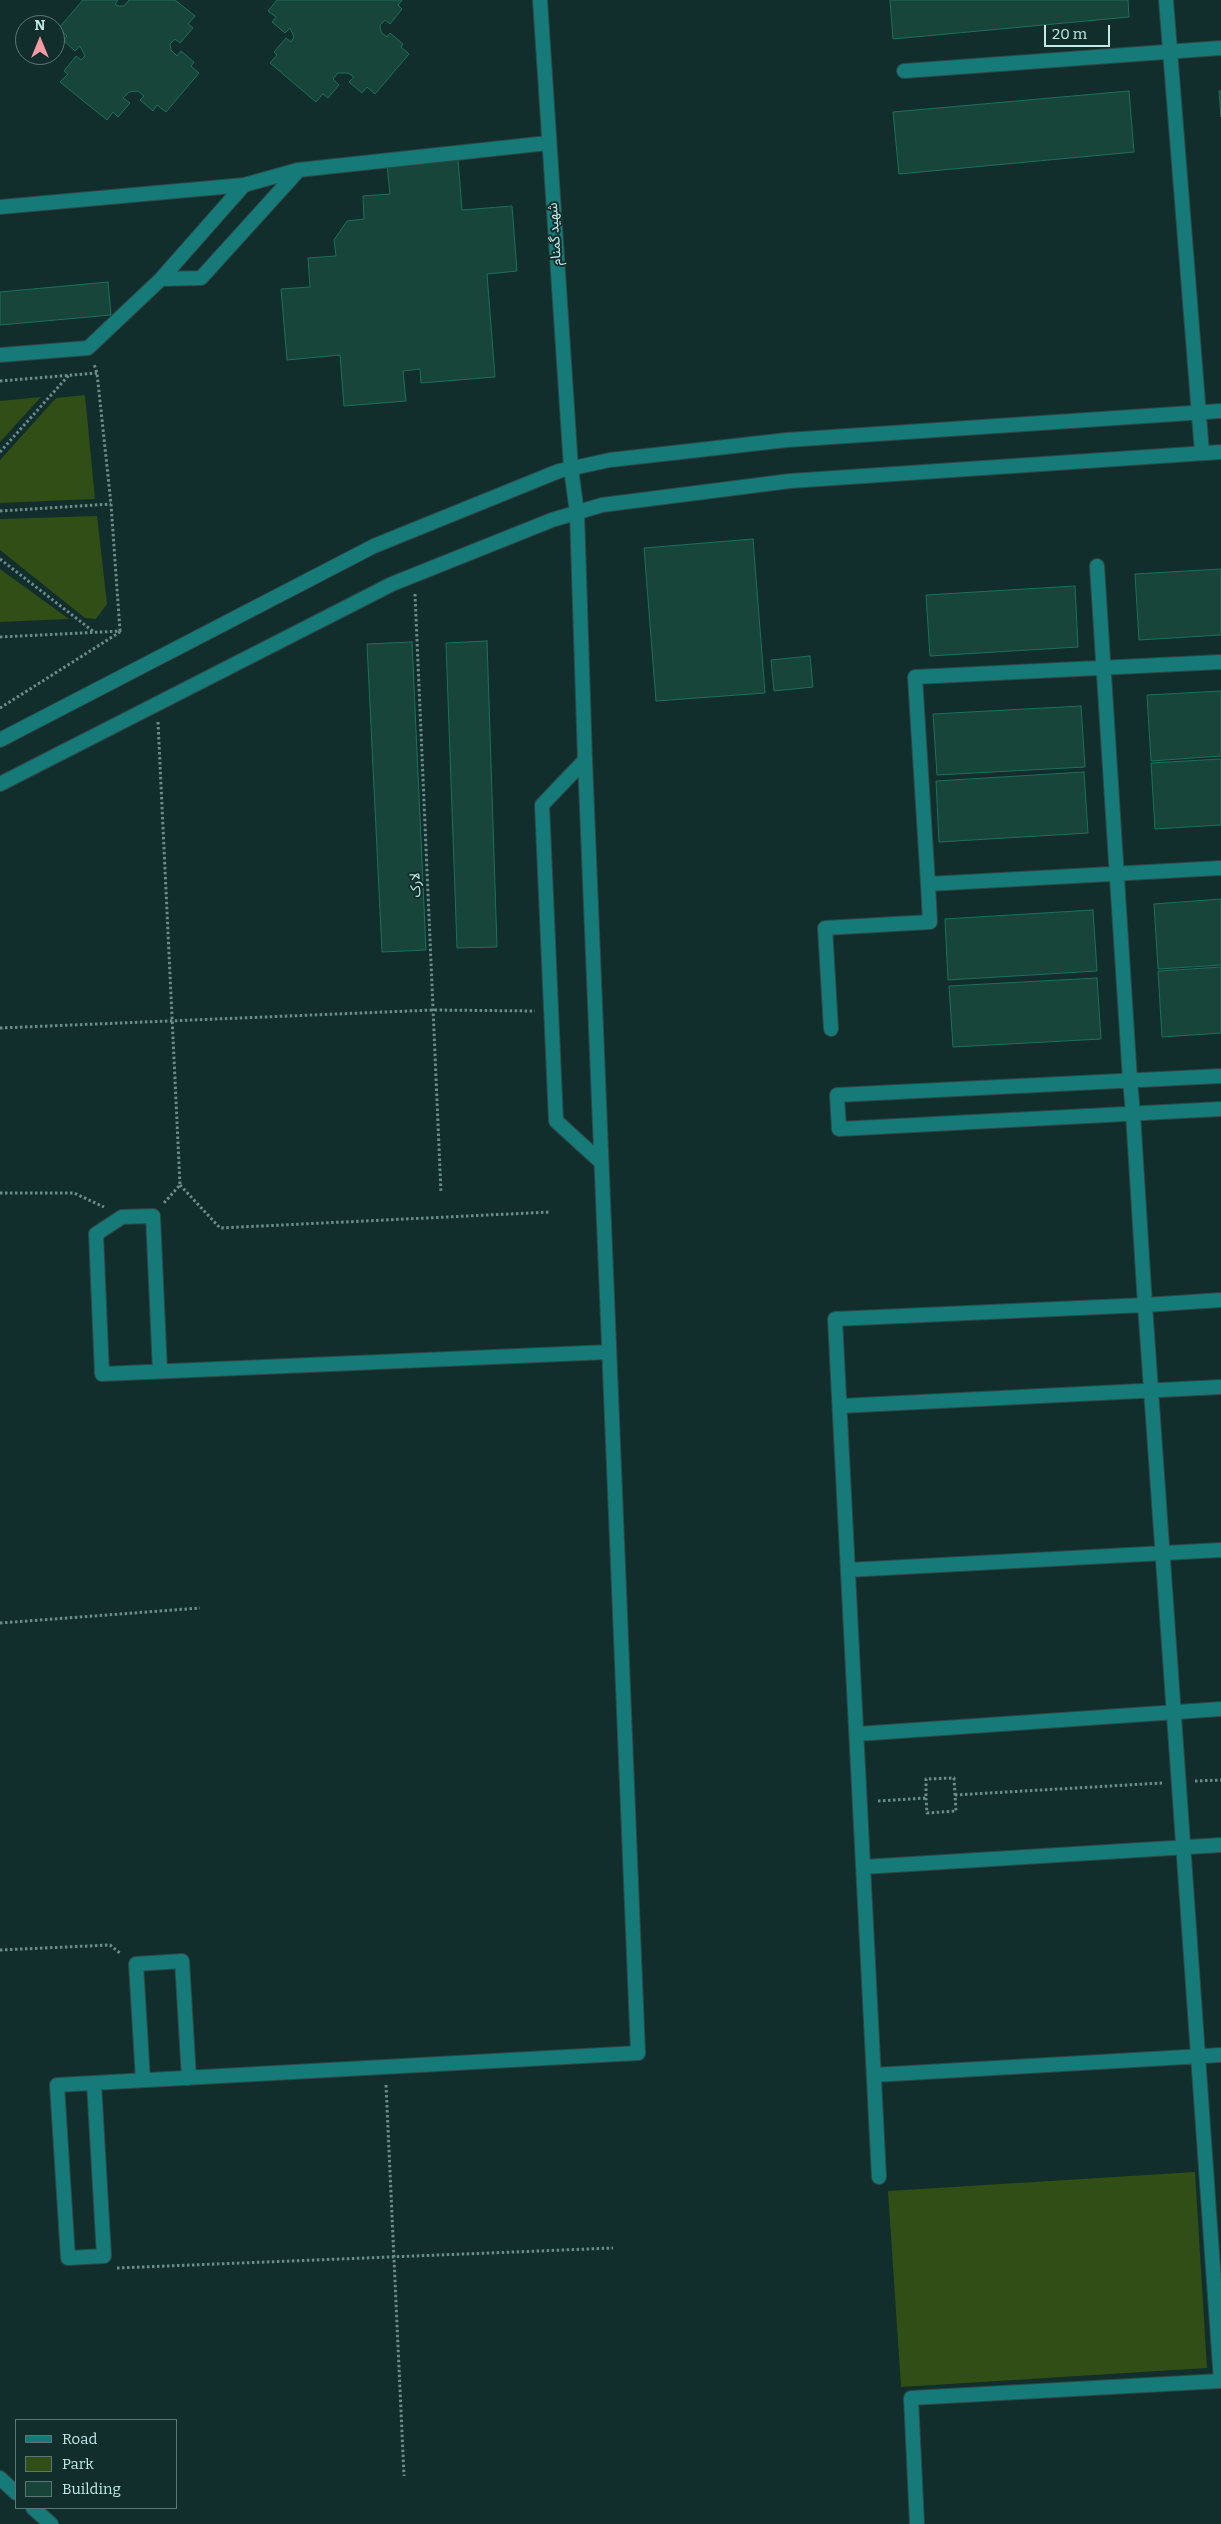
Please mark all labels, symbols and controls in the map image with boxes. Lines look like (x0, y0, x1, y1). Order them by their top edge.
north arrow (15, 15, 65, 65)
scale bar (1046, 15, 1112, 47)
text: N (35, 17, 45, 34)
text: 20 m (1052, 25, 1087, 43)
street label: شهید گمنام (544, 202, 566, 266)
street label: لارک (407, 872, 425, 898)
legend (15, 2419, 178, 2509)
text: Road (62, 2430, 97, 2448)
text: Park (62, 2455, 94, 2473)
text: Building (62, 2480, 121, 2498)

